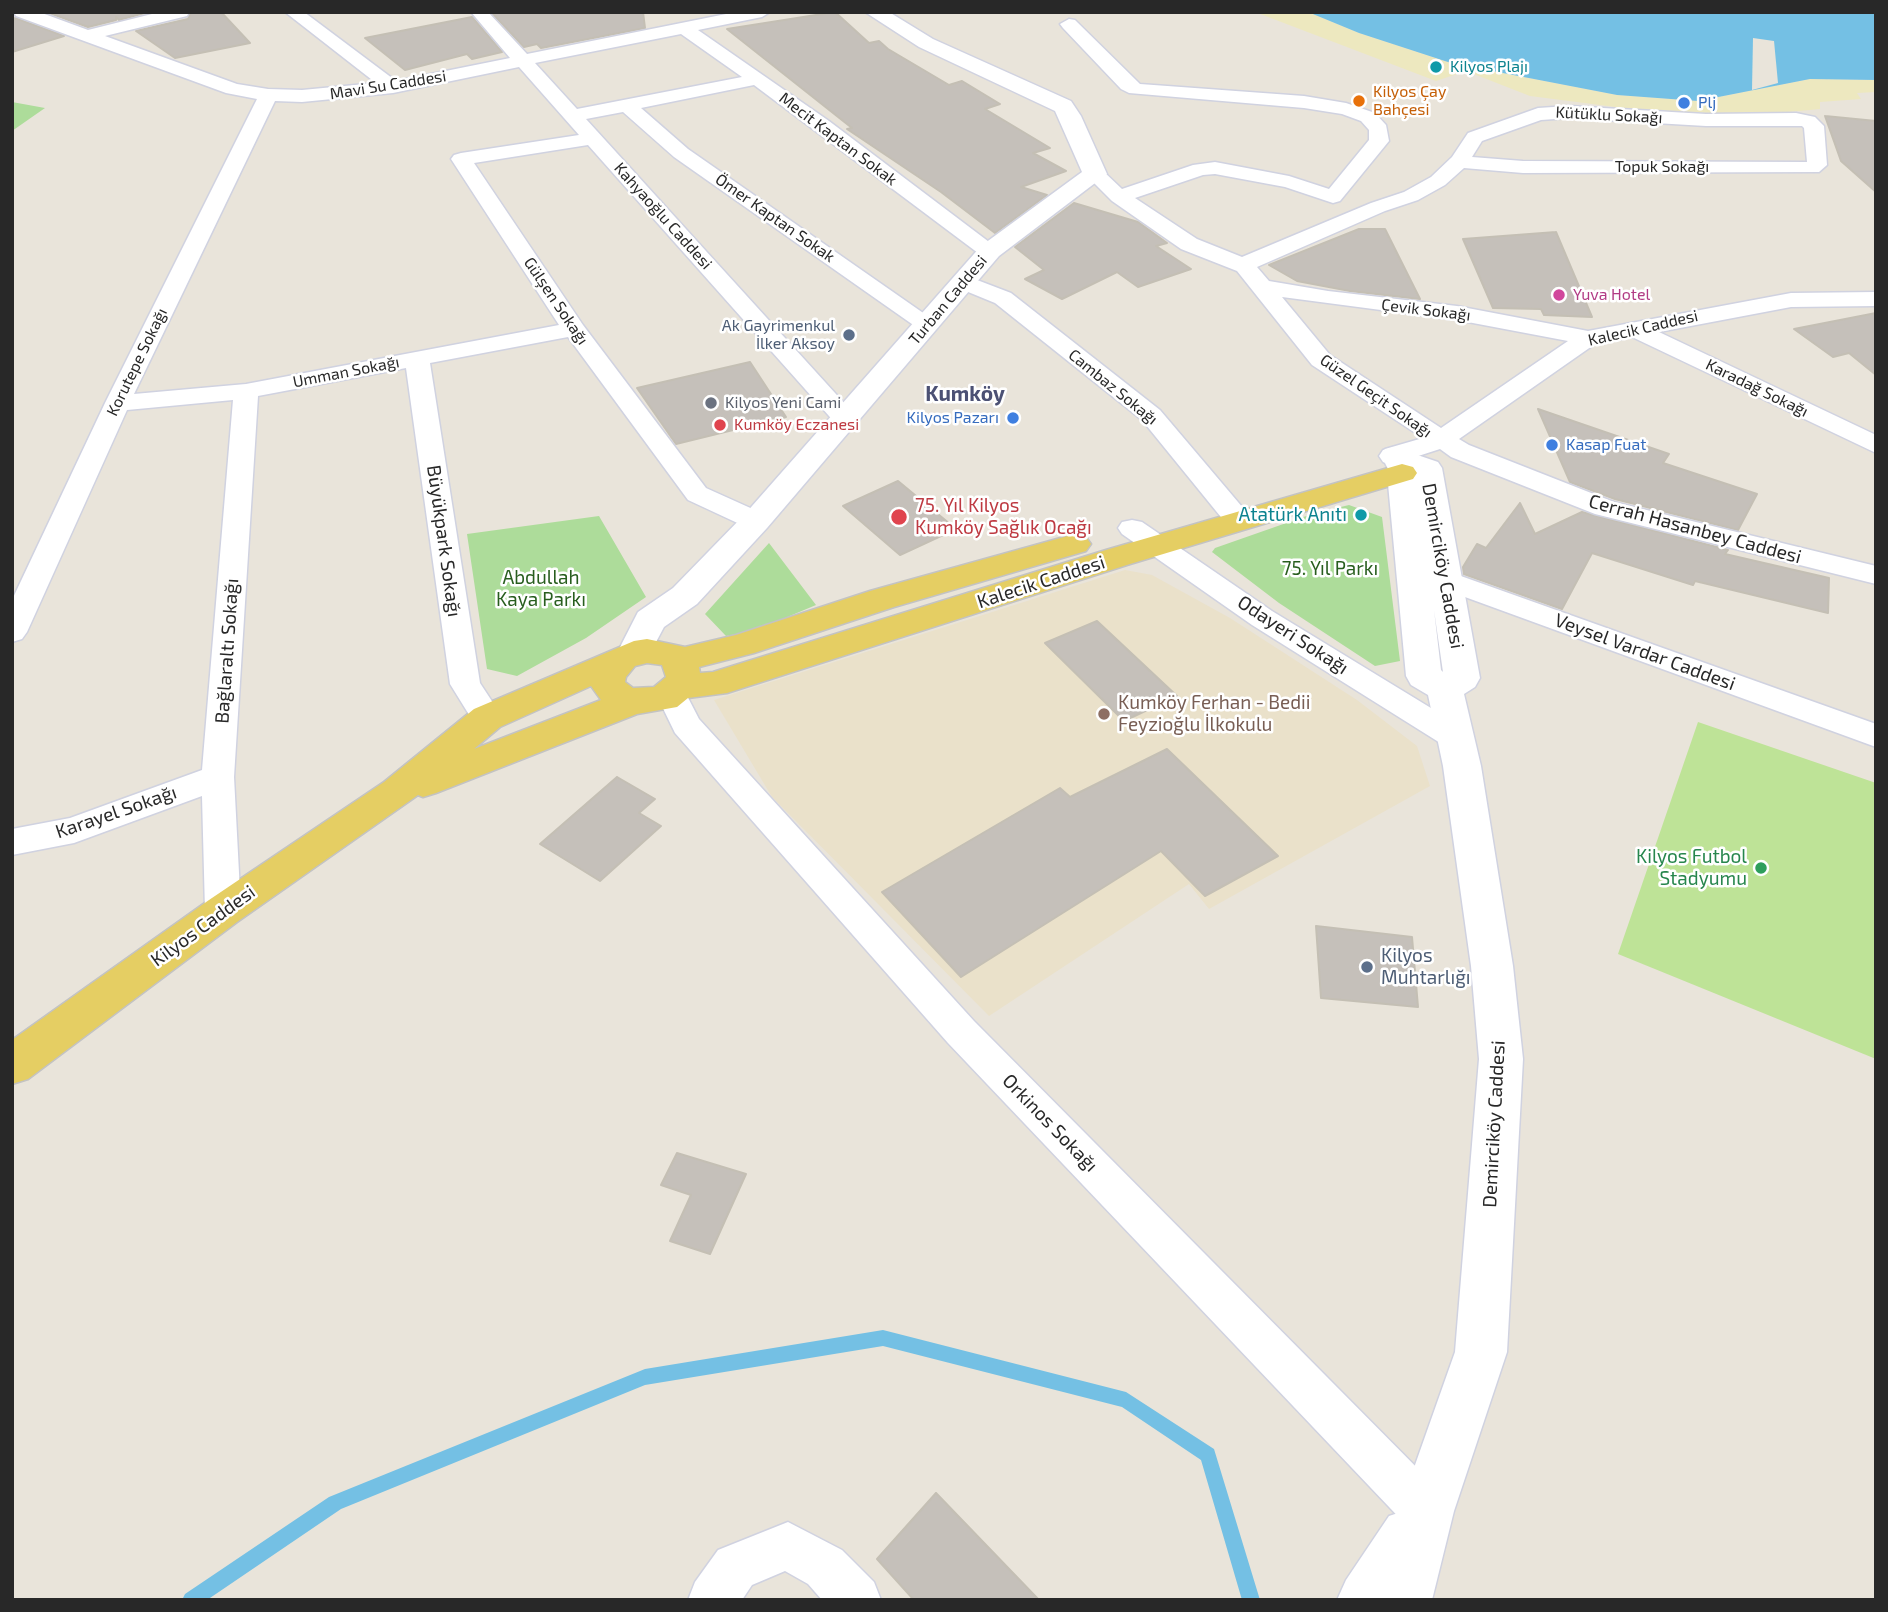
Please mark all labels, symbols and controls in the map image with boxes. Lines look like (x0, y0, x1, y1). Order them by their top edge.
place label: Kilyos Plajı (1450, 57, 1528, 77)
marker: Kilyos Plajı (1428, 59, 1444, 75)
street label: Mavi Su Caddesi (329, 66, 447, 104)
place label: Kilyos Çay Bahçesi (1373, 82, 1446, 120)
street label: Mecit Kaptan Sokak (775, 88, 901, 190)
marker: Kilyos Çay Bahçesi (1351, 93, 1367, 109)
place label: Plj (1698, 93, 1716, 113)
marker: Plj (1676, 95, 1692, 111)
street label: Kütüklu Sokağı (1555, 103, 1663, 127)
street label: Topuk Sokağı (1615, 157, 1709, 177)
street label: Kahyaoğlu Caddesi (610, 159, 716, 273)
street label: Ömer Kaptan Sokak (711, 170, 839, 266)
street label: Turban Caddesi (905, 251, 991, 349)
street label: Gülşen Sokağı (520, 254, 592, 348)
place label: Yuva Hotel (1573, 285, 1650, 305)
marker: Yuva Hotel (1551, 287, 1567, 303)
street label: Çevik Sokağı (1380, 295, 1472, 325)
street label: Korutepe Sokağı (103, 305, 171, 419)
street label: Kalecik Caddesi (1586, 306, 1700, 350)
place label: Ak Gayrimenkul İlker Aksoy (722, 316, 835, 354)
marker: Ak Gayrimenkul İlker Aksoy (841, 327, 857, 343)
street label: Cambaz Sokağı (1064, 345, 1162, 429)
street label: Güzel Geçit Sokağı (1316, 350, 1436, 442)
street label: Umman Sokağı (291, 352, 401, 392)
street label: Karadağ Sokağı (1703, 355, 1811, 421)
district label: Kumköy (925, 381, 1005, 407)
place label: Kilyos Yeni Cami (725, 393, 841, 413)
marker: Kilyos Yeni Cami (703, 395, 719, 411)
place label: Kilyos Pazarı (907, 408, 999, 428)
marker: Kilyos Pazarı (1005, 410, 1021, 426)
place label: Kumköy Eczanesi (734, 415, 859, 435)
marker: Kumköy Eczanesi (712, 417, 728, 433)
place label: Kasap Fuat (1566, 435, 1646, 455)
marker: Kasap Fuat (1544, 437, 1560, 453)
street label: Büyükpark Sokağı (422, 464, 466, 618)
street label: Demirciköy Caddesi (1417, 482, 1469, 650)
street label: Cerrah Hasanbey Caddesi (1586, 490, 1804, 568)
place label: 75. Yıl Kilyos Kumköy Sağlık Ocağı (915, 495, 1092, 539)
place label: Atatürk Anıtı (1239, 504, 1347, 526)
marker: 75. Yıl Kilyos Kumköy Sağlık Ocağı (889, 507, 909, 527)
marker: Atatürk Anıtı (1353, 507, 1369, 523)
street label: Kalecik Caddesi (974, 551, 1108, 613)
park label: 75. Yıl Parkı (1282, 558, 1378, 580)
park label: Abdullah Kaya Parkı (496, 567, 586, 611)
street label: Bağlaraltı Sokağı (211, 578, 243, 724)
street label: Odayeri Sokağı (1233, 591, 1353, 679)
street label: Veysel Vardar Caddesi (1552, 609, 1738, 695)
place label: Kumköy Ferhan - Bedii Feyzioğlu İlkokulu (1118, 692, 1311, 736)
marker: Kumköy Ferhan - Bedii Feyzioğlu İlkokulu (1096, 706, 1112, 722)
street label: Karayel Sokağı (52, 781, 180, 843)
place label: Kilyos Futbol Stadyumu (1636, 846, 1747, 890)
marker: Kilyos Futbol Stadyumu (1753, 860, 1769, 876)
street label: Kilyos Caddesi (146, 881, 260, 971)
place label: Kilyos Muhtarlığı (1381, 945, 1471, 989)
marker: Kilyos Muhtarlığı (1359, 959, 1375, 975)
street label: Demirciköy Caddesi (1478, 1040, 1510, 1208)
street label: Orkinos Sokağı (998, 1069, 1102, 1177)

